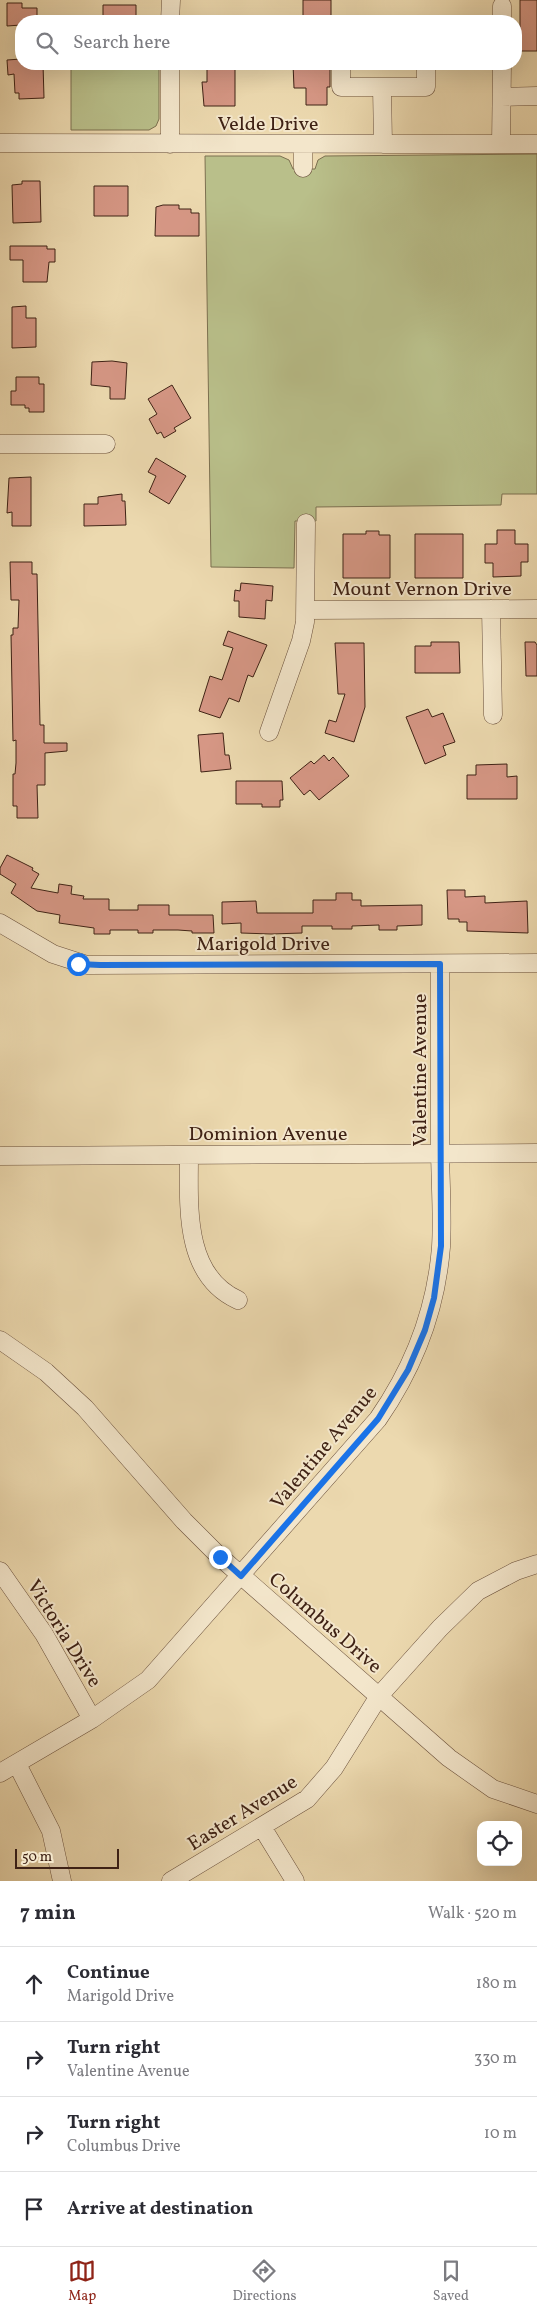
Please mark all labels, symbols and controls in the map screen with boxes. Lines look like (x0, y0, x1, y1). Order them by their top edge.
search box (15, 15, 522, 70)
icon: search (33, 29, 61, 57)
text: Search here (73, 30, 170, 56)
street label: Velde Drive (218, 111, 318, 139)
street label: Mount Vernon Drive (332, 576, 512, 604)
street label: Marigold Drive (196, 931, 330, 959)
route start (67, 953, 90, 976)
street label: Valentine Avenue (407, 993, 435, 1147)
street label: Dominion Avenue (189, 1121, 347, 1149)
street label: Valentine Avenue (265, 1381, 384, 1516)
route end (209, 1546, 232, 1569)
street label: Columbus Drive (262, 1566, 387, 1681)
street label: Victoria Drive (19, 1575, 108, 1693)
street label: Easter Avenue (183, 1769, 303, 1859)
map controls (477, 1821, 522, 1866)
button: locate (477, 1821, 522, 1866)
scale bar (15, 1846, 119, 1869)
text: 50 m (22, 1848, 52, 1867)
text: 7 min (20, 1899, 76, 1928)
text: Walk · 520 m (428, 1903, 517, 1925)
text: Continue (67, 1960, 150, 1986)
icon: ahead (20, 1970, 48, 1998)
text: 180 m (476, 1973, 517, 1995)
text: Marigold Drive (67, 1986, 174, 2008)
text: Turn right (67, 2035, 160, 2061)
icon: right (20, 2045, 48, 2073)
text: 330 m (474, 2048, 517, 2070)
text: Valentine Avenue (67, 2061, 190, 2083)
text: Turn right (67, 2110, 160, 2136)
icon: right (20, 2120, 48, 2148)
text: 10 m (484, 2123, 517, 2145)
text: Columbus Drive (67, 2136, 181, 2158)
icon: arrive (20, 2195, 48, 2223)
text: Arrive at destination (67, 2196, 253, 2222)
tab: Map (68, 2257, 96, 2306)
tab: Directions (232, 2257, 297, 2306)
tab: Saved (433, 2257, 469, 2306)

